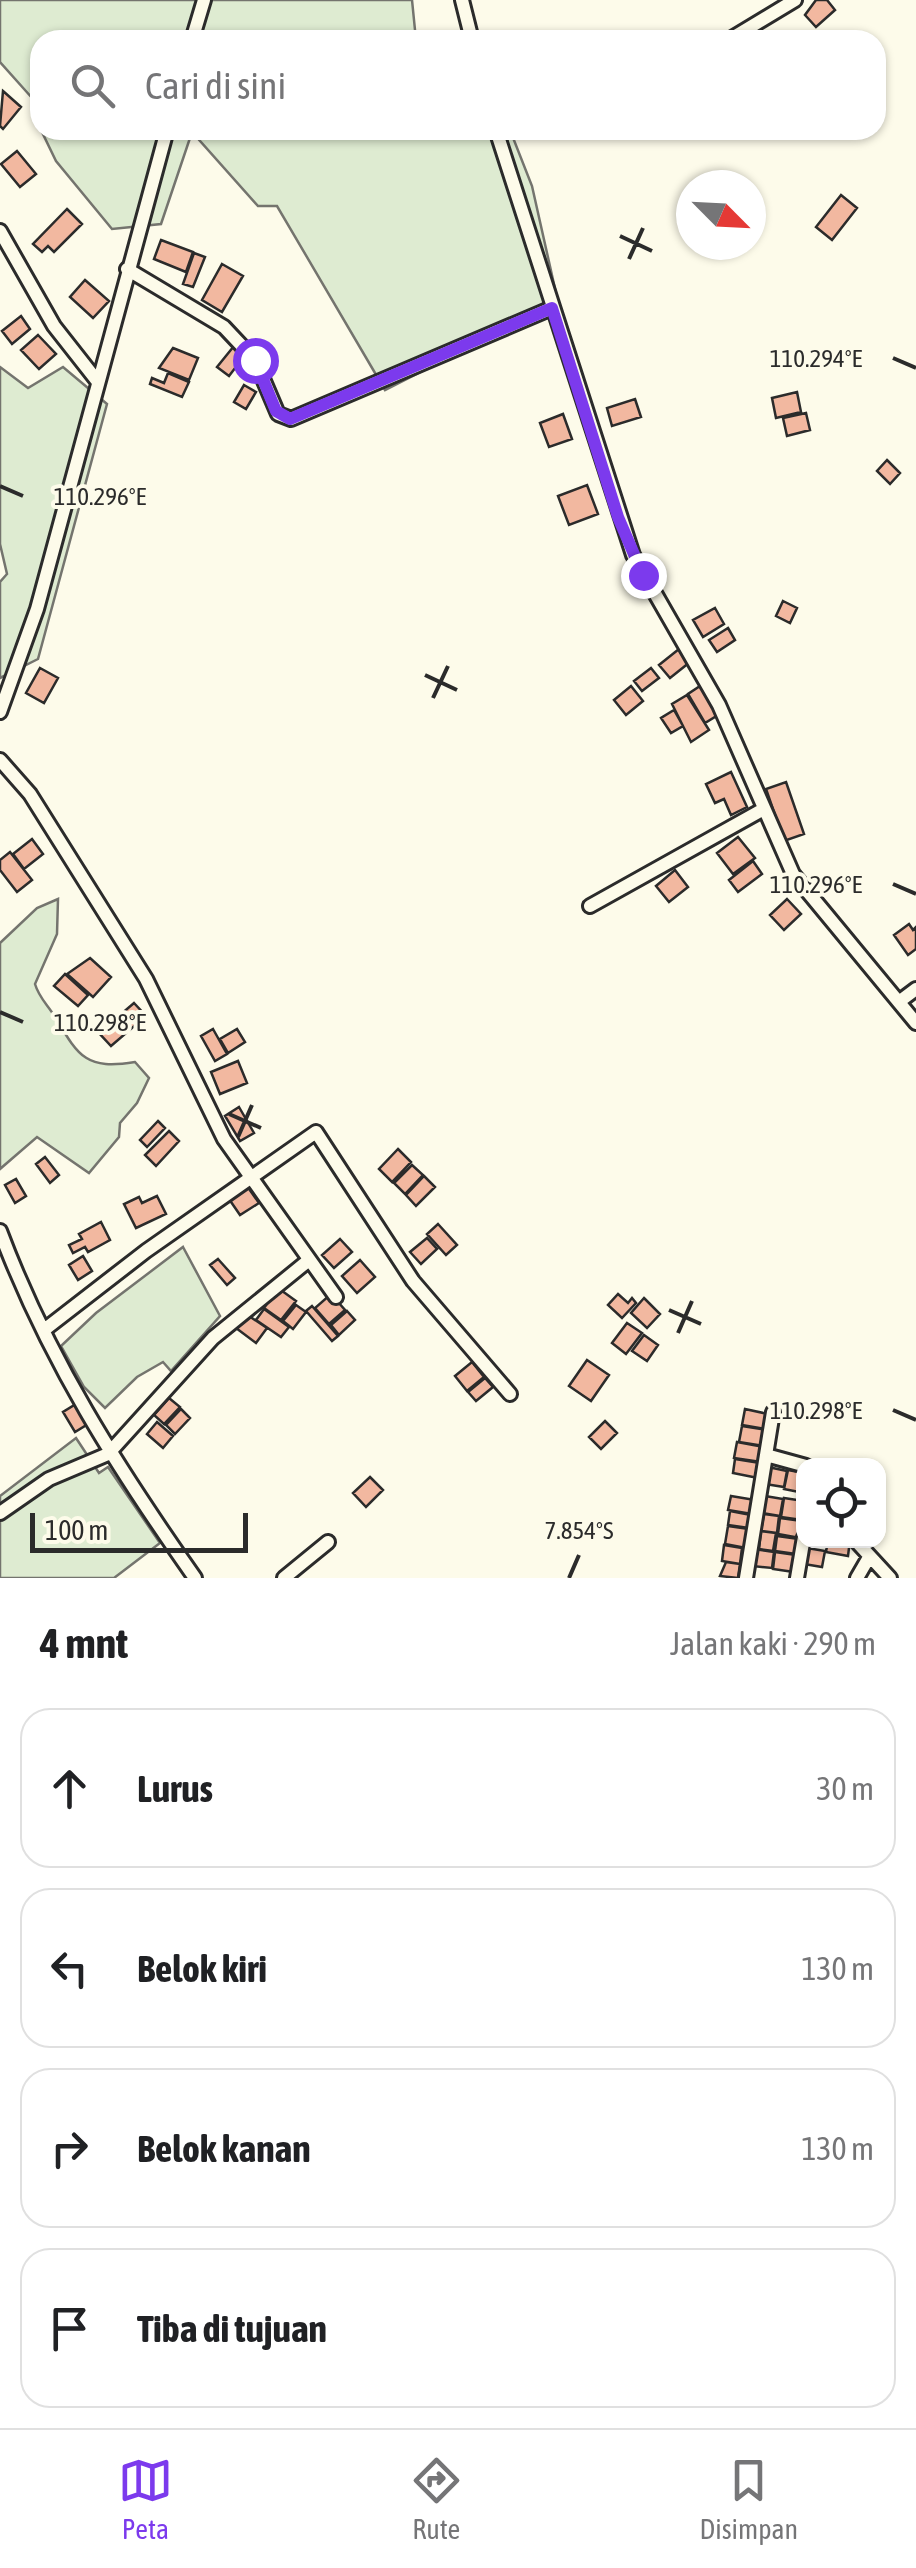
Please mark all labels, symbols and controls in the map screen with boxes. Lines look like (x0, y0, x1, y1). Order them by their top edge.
search box (30, 30, 886, 140)
icon: search (65, 58, 120, 113)
text: Cari di sini (145, 64, 286, 107)
north arrow (676, 170, 766, 260)
route start (233, 338, 279, 384)
text: 110.294°E (770, 344, 863, 372)
text: 110.296°E (54, 482, 147, 510)
route end (621, 553, 667, 599)
text: 110.296°E (770, 870, 863, 898)
text: 110.298°E (54, 1008, 147, 1036)
text: 110.298°E (770, 1396, 863, 1424)
map controls (796, 1458, 886, 1548)
button: locate (796, 1458, 886, 1548)
scale bar (30, 1508, 248, 1552)
text: 100 m (45, 1514, 108, 1546)
text: 7.854°S (545, 1516, 613, 1544)
text: 4 mnt (40, 1619, 128, 1667)
text: Jalan kaki · 290 m (670, 1625, 876, 1662)
icon: ahead (42, 1761, 97, 1816)
text: Lurus (137, 1767, 213, 1810)
text: 30 m (816, 1770, 874, 1807)
icon: left (42, 1941, 97, 1996)
text: Belok kiri (137, 1947, 267, 1990)
text: 130 m (801, 1950, 874, 1987)
icon: right (42, 2121, 97, 2176)
text: Belok kanan (137, 2127, 311, 2170)
text: 130 m (801, 2130, 874, 2167)
icon: arrive (42, 2301, 97, 2356)
text: Tiba di tujuan (137, 2307, 327, 2350)
tab: Peta (118, 2453, 173, 2545)
tab: Rute (409, 2453, 464, 2545)
tab: Disimpan (700, 2453, 798, 2545)

